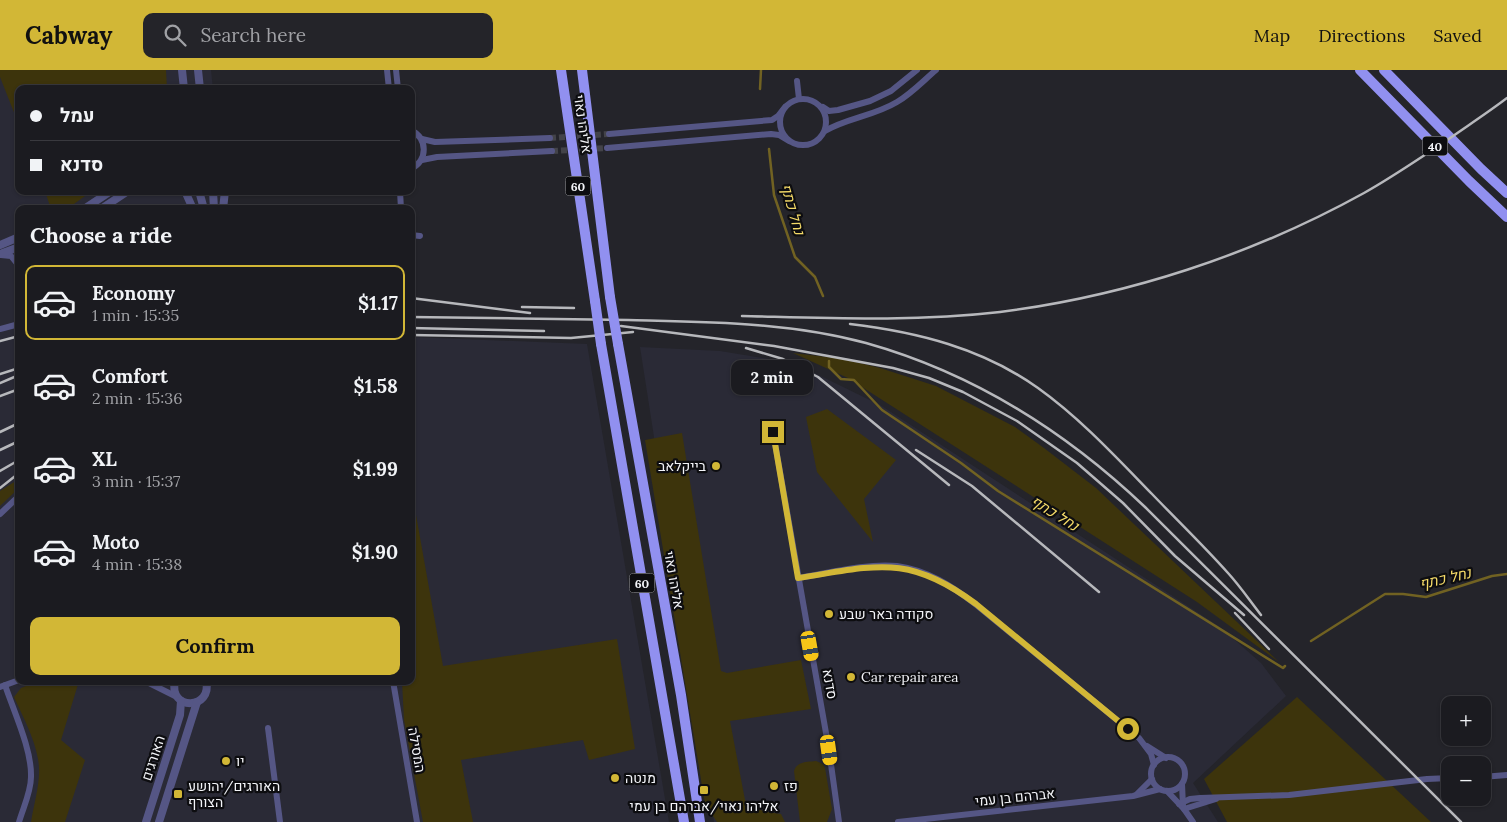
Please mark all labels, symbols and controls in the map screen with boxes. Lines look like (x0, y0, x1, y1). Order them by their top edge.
search box (143, 13, 493, 58)
text: Cabway (25, 20, 113, 51)
icon: search (161, 21, 189, 49)
text: Search here (201, 23, 306, 47)
text: Map (1254, 24, 1290, 47)
text: Directions (1318, 24, 1405, 47)
text: Saved (1433, 24, 1482, 47)
street label: אליהו נאוי (570, 94, 596, 154)
text: עמל (60, 103, 95, 127)
road number: 40 (1422, 136, 1448, 155)
text: סדנא (60, 152, 103, 176)
road number: 60 (566, 176, 590, 195)
water label: נחל כתף (777, 181, 810, 238)
text: Choose a ride (30, 221, 172, 249)
icon: car (32, 280, 77, 325)
text: Economy (92, 281, 175, 305)
text: $1.17 (358, 291, 398, 315)
text: 1 min · 15:35 (92, 305, 179, 325)
callout: 2 min (732, 360, 814, 394)
icon: car (32, 363, 77, 408)
text: Comfort (92, 364, 168, 388)
text: 2 min (751, 367, 793, 387)
text: $1.58 (354, 374, 398, 398)
text: 2 min · 15:36 (92, 388, 182, 408)
route end (762, 421, 784, 443)
icon: car (32, 446, 77, 491)
text: XL (92, 447, 117, 471)
text: $1.99 (353, 457, 398, 481)
place label: בייקלאב (658, 457, 707, 475)
marker: בייקלאב (710, 460, 722, 472)
text: 3 min · 15:37 (92, 471, 181, 491)
water label: נחל כתף (1028, 491, 1084, 536)
icon: car (32, 529, 77, 574)
text: Moto (92, 530, 139, 554)
text: $1.90 (352, 540, 398, 564)
street label: אליהו נאוי (660, 549, 688, 611)
text: 4 min · 15:38 (92, 554, 182, 574)
water label: נחל כתף (1417, 562, 1474, 593)
road number: 60 (630, 573, 654, 592)
place label: סקודה באר שבע (839, 605, 933, 623)
marker: סקודה באר שבע (823, 608, 835, 620)
button: Confirm (30, 617, 400, 675)
car (800, 630, 819, 662)
street label: סדנא (819, 668, 841, 700)
place label: Car repair area (861, 668, 959, 686)
marker: Car repair area (845, 671, 857, 683)
map controls (1441, 696, 1491, 806)
button: + (1441, 696, 1491, 746)
route start (1117, 718, 1139, 740)
street label: המסילה (404, 726, 430, 774)
street label: האורגים (137, 733, 169, 783)
car (819, 734, 838, 766)
place label: יו (236, 752, 244, 770)
marker: יו (220, 755, 232, 767)
button: − (1441, 756, 1491, 806)
place label: מנטה (625, 769, 656, 787)
marker: מנטה (609, 772, 621, 784)
place label: האורגים/יהושע הצורף (188, 777, 280, 811)
place label: פז (784, 777, 798, 795)
marker: פז (768, 780, 780, 792)
marker: אליהו נאוי/אברהם בן עמי (698, 784, 710, 796)
street label: אברהם בן עמי (974, 784, 1056, 810)
marker: האורגים/יהושע הצורף (172, 788, 184, 800)
place label: אליהו נאוי/אברהם בן עמי (630, 797, 778, 815)

